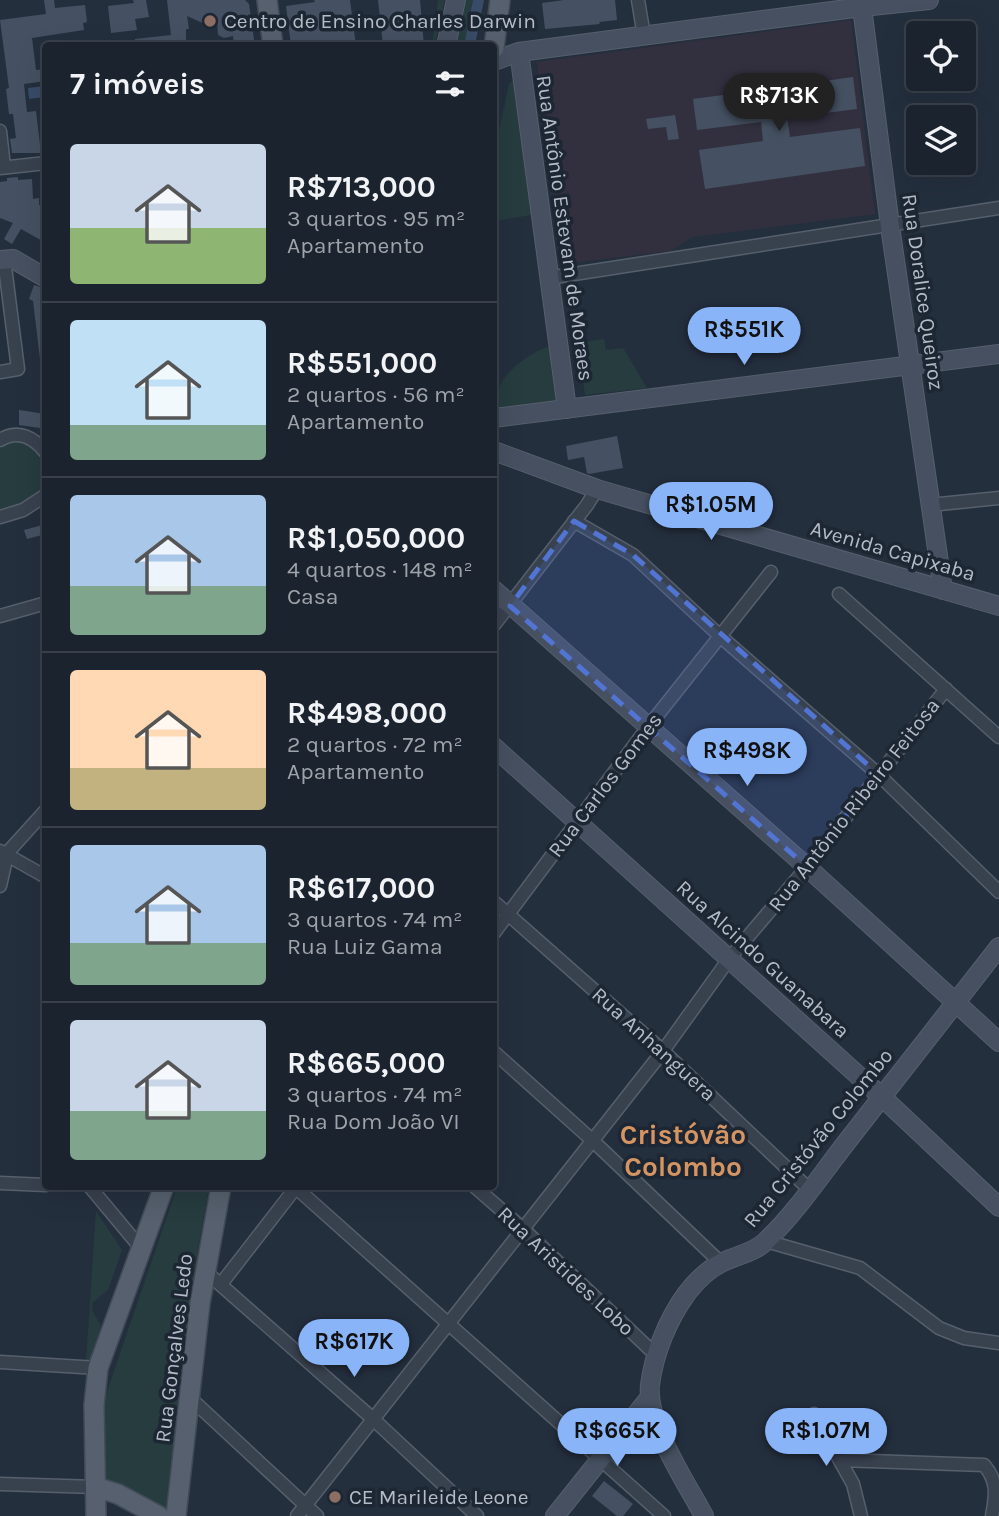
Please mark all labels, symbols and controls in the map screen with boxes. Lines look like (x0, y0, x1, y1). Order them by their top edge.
place label: Centro de Ensino Charles Darwin (224, 9, 536, 33)
marker: Centro de Ensino Charles Darwin (202, 13, 218, 29)
map controls (906, 21, 976, 175)
button: locate (906, 21, 976, 91)
icon: filters (431, 65, 469, 103)
text: 7 imóveis (70, 66, 205, 102)
street label: Rua Antônio Estevam de Moraes (532, 74, 598, 382)
pin: R$713K (722, 74, 836, 133)
text: R$713K (739, 82, 819, 109)
button: layers (906, 105, 976, 175)
text: R$713,000 (287, 169, 436, 205)
icon: home (126, 172, 210, 256)
street label: Rua Doralice Queiroz (897, 192, 949, 392)
text: 3 quartos · 95 m² (287, 205, 465, 232)
text: Apartamento (287, 232, 424, 259)
pin: R$551K (687, 308, 801, 367)
text: R$551K (704, 316, 784, 343)
text: R$551,000 (287, 345, 437, 381)
icon: home (126, 348, 210, 432)
text: 2 quartos · 56 m² (287, 381, 465, 408)
text: Apartamento (287, 408, 424, 435)
pin: R$1.05M (646, 482, 776, 542)
text: R$1.05M (665, 491, 757, 518)
street label: Avenida Capixaba (808, 516, 978, 586)
text: R$1,050,000 (287, 520, 465, 556)
icon: home (126, 523, 210, 607)
text: 4 quartos · 148 m² (287, 556, 473, 583)
text: Casa (287, 583, 339, 610)
street label: Rua Antônio Ribeiro Feitosa (763, 694, 945, 916)
text: R$498,000 (287, 695, 447, 731)
icon: home (126, 698, 210, 782)
street label: Rua Carlos Gomes (543, 708, 667, 862)
pin: R$498K (690, 728, 804, 788)
text: 2 quartos · 72 m² (287, 731, 463, 758)
text: R$498K (703, 737, 791, 764)
text: Apartamento (287, 758, 424, 785)
text: R$617,000 (287, 870, 435, 906)
icon: home (126, 873, 210, 957)
street label: Rua Alcindo Guanabara (672, 875, 854, 1043)
text: 3 quartos · 74 m² (287, 906, 463, 933)
text: Rua Luiz Gama (287, 933, 443, 960)
street label: Rua Anhanguera (587, 982, 721, 1106)
street label: Rua Cristóvão Colombo (738, 1044, 898, 1232)
text: R$665,000 (287, 1045, 445, 1081)
icon: home (126, 1048, 210, 1132)
text: 3 quartos · 74 m² (287, 1081, 463, 1108)
text: Rua Dom João VI (287, 1108, 460, 1135)
district label: Cristóvão Colombo (620, 1118, 746, 1183)
street label: Rua Aristides Lobo (493, 1202, 639, 1340)
street label: Rua Gonçalves Ledo (151, 1252, 197, 1444)
pin: R$617K (297, 1320, 411, 1379)
text: R$617K (314, 1328, 394, 1355)
pin: R$665K (560, 1408, 674, 1468)
pin: R$1.07M (761, 1408, 891, 1468)
text: R$665K (574, 1417, 661, 1444)
text: R$1.07M (781, 1417, 871, 1444)
place label: CE Marileide Leone (349, 1485, 529, 1509)
marker: CE Marileide Leone (327, 1489, 343, 1505)

